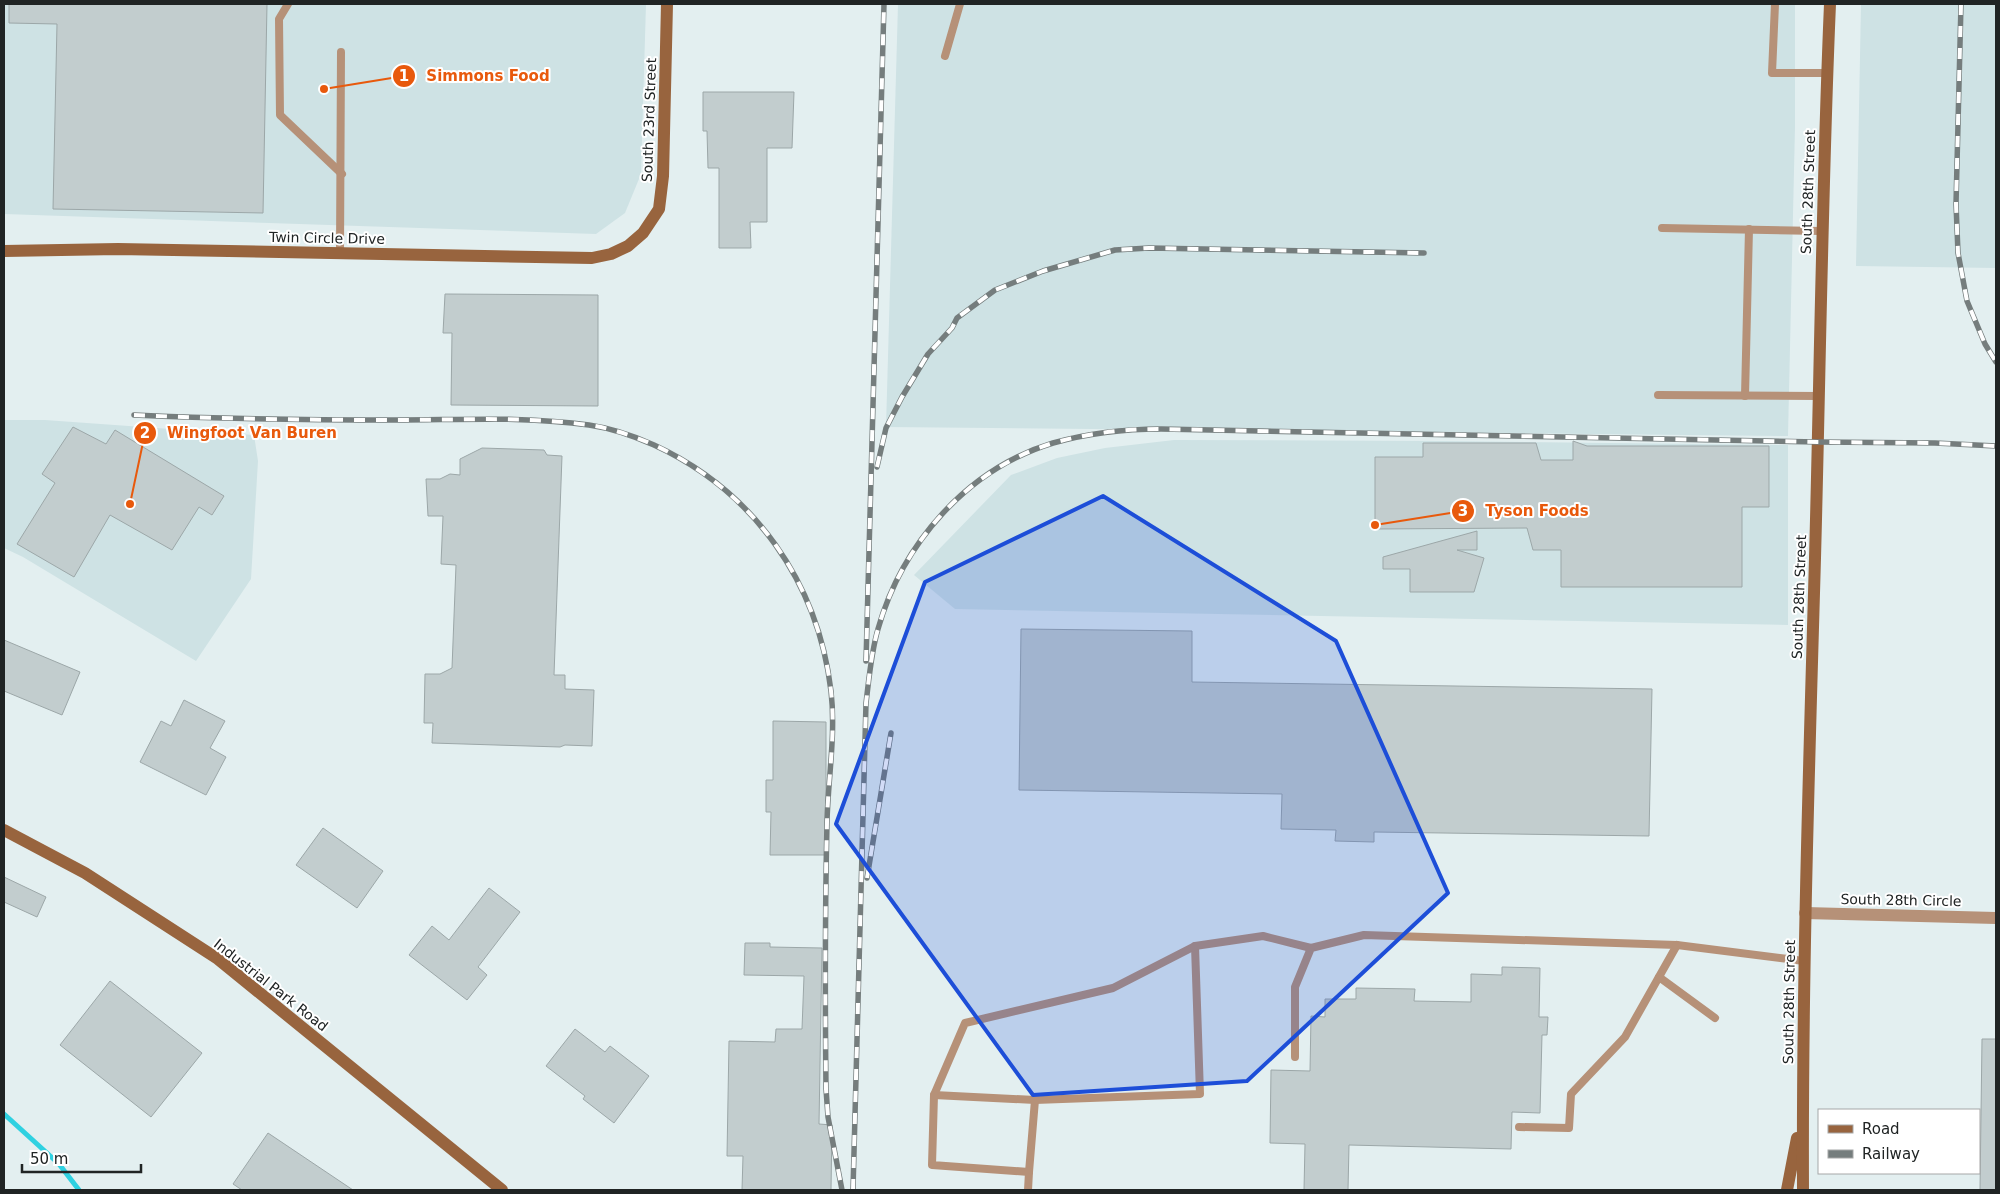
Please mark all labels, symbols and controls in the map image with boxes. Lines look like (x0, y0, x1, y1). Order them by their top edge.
street label: South 23rd Street (639, 57, 659, 182)
callout: Simmons Food (392, 61, 560, 91)
text: 1 (399, 67, 409, 85)
text: Simmons Food (426, 67, 550, 85)
street label: South 28th Street (1798, 129, 1818, 254)
street label: Twin Circle Drive (268, 229, 385, 247)
callout: Wingfoot Van Buren (132, 418, 347, 448)
text: 2 (140, 424, 150, 442)
text: Wingfoot Van Buren (167, 424, 337, 442)
callout: Tyson Foods (1450, 496, 1598, 526)
text: 3 (1458, 502, 1468, 520)
text: Tyson Foods (1485, 502, 1589, 520)
street label: South 28th Street (1789, 534, 1809, 659)
street label: South 28th Circle (1840, 891, 1962, 909)
street label: Industrial Park Road (211, 936, 331, 1034)
street label: South 28th Street (1780, 939, 1798, 1064)
legend (1818, 1109, 1980, 1174)
text: Road (1862, 1120, 1900, 1138)
scale bar (22, 1142, 141, 1174)
text: Railway (1862, 1145, 1920, 1163)
text: 50 m (30, 1150, 68, 1168)

